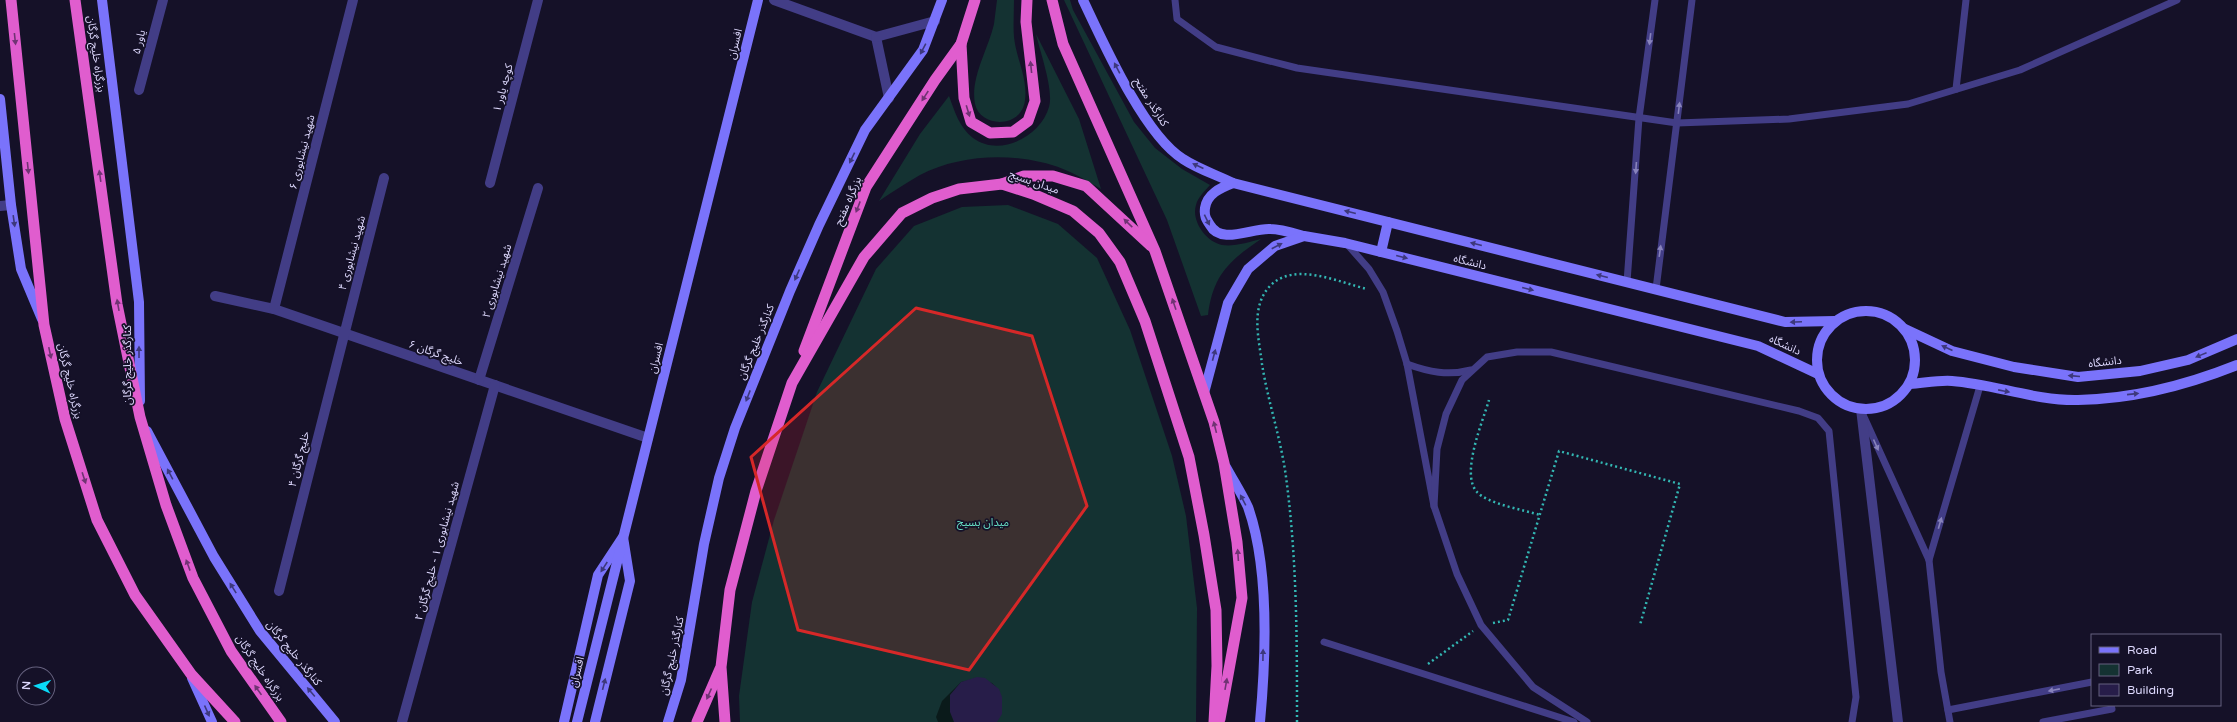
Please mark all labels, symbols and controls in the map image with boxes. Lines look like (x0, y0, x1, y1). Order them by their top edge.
street label: بزرگراه خلیج گرگان (83, 15, 108, 93)
street label: افسران (725, 27, 745, 61)
street label: یاور ۵ (130, 28, 148, 56)
one-way arrow (12, 33, 18, 45)
one-way arrow (1647, 33, 1653, 45)
one-way arrow (920, 43, 926, 55)
one-way arrow (1028, 61, 1034, 73)
street label: کوچه یاور ۱ (490, 62, 517, 114)
one-way arrow (1114, 62, 1120, 74)
street label: کنارگذر مفتح (1130, 75, 1171, 130)
one-way arrow (921, 91, 929, 101)
one-way arrow (1676, 102, 1682, 114)
one-way arrow (965, 105, 971, 117)
street label: شهید نیشابوری ۶ (286, 113, 318, 191)
one-way arrow (849, 152, 855, 163)
one-way arrow (25, 162, 31, 174)
one-way arrow (1632, 162, 1639, 174)
one-way arrow (1192, 163, 1203, 169)
street label: میدان بسیج (1007, 167, 1061, 198)
one-way arrow (97, 170, 103, 182)
street label: بزرگراه مفتح (832, 175, 865, 228)
one-way arrow (855, 201, 861, 213)
one-way arrow (1344, 209, 1356, 215)
street label: شهید نیشابوری ۴ (336, 214, 368, 292)
one-way arrow (1204, 214, 1210, 226)
one-way arrow (11, 215, 17, 227)
one-way arrow (1123, 218, 1133, 228)
one-way arrow (1470, 241, 1482, 247)
street label: شهید نیشابوری ۲ (480, 242, 515, 319)
one-way arrow (1271, 243, 1282, 250)
one-way arrow (1657, 245, 1663, 257)
street label: دانشگاه (1452, 252, 1488, 272)
one-way arrow (1396, 255, 1408, 261)
one-way arrow (794, 270, 800, 281)
one-way arrow (1596, 273, 1608, 279)
one-way arrow (1522, 286, 1534, 292)
one-way arrow (1170, 298, 1176, 310)
one-way arrow (114, 299, 120, 311)
street label: کنارگذر خلیج گرگان (735, 302, 778, 382)
one-way arrow (1790, 318, 1802, 325)
street label: کنارگذر خلیج گرگان (121, 325, 135, 405)
street label: دانشگاه (1767, 332, 1803, 358)
street label: خلیج گرگان ۶ (407, 338, 465, 369)
street label: افسران (646, 341, 666, 375)
street label: بزرگراه خلیج گرگان (54, 342, 85, 420)
one-way arrow (136, 345, 142, 358)
one-way arrow (1941, 345, 1953, 351)
one-way arrow (48, 347, 54, 359)
one-way arrow (1211, 349, 1217, 361)
one-way arrow (2195, 352, 2207, 358)
street label: دانشگاه (2088, 354, 2122, 370)
one-way arrow (2068, 373, 2080, 379)
one-way arrow (1998, 389, 2010, 395)
one-way arrow (744, 390, 750, 402)
one-way arrow (2127, 391, 2139, 398)
one-way arrow (1212, 421, 1218, 433)
street label: خلیج گرگان ۴ (286, 429, 313, 488)
one-way arrow (1874, 440, 1880, 452)
one-way arrow (167, 468, 173, 480)
one-way arrow (81, 472, 87, 484)
street label: شهید نیشابوری ۱ - خلیج گرگان ۲ (412, 480, 463, 622)
one-way arrow (1240, 494, 1247, 506)
park label: میدان بسیج (957, 516, 1009, 530)
one-way arrow (1937, 517, 1943, 529)
one-way arrow (1235, 549, 1242, 561)
one-way arrow (184, 559, 190, 571)
one-way arrow (600, 561, 608, 572)
one-way arrow (230, 582, 237, 594)
street label: کنارگذر خلیج گرگان (657, 615, 688, 697)
street label: کنارگذر خلیج گرگان (263, 618, 325, 689)
street label: بزرگراه خلیج گرگان (232, 632, 287, 704)
legend (2091, 634, 2221, 706)
text: Road (2127, 643, 2157, 657)
one-way arrow (1260, 648, 1266, 661)
street label: افسران (567, 655, 587, 689)
text: Park (2127, 663, 2153, 677)
north arrow (16, 666, 56, 706)
one-way arrow (1224, 677, 1230, 690)
one-way arrow (602, 678, 608, 690)
text: N (20, 681, 33, 690)
text: Building (2127, 683, 2174, 697)
one-way arrow (254, 685, 262, 695)
one-way arrow (306, 687, 315, 697)
one-way arrow (2048, 687, 2060, 693)
one-way arrow (705, 689, 711, 701)
one-way arrow (204, 705, 210, 716)

